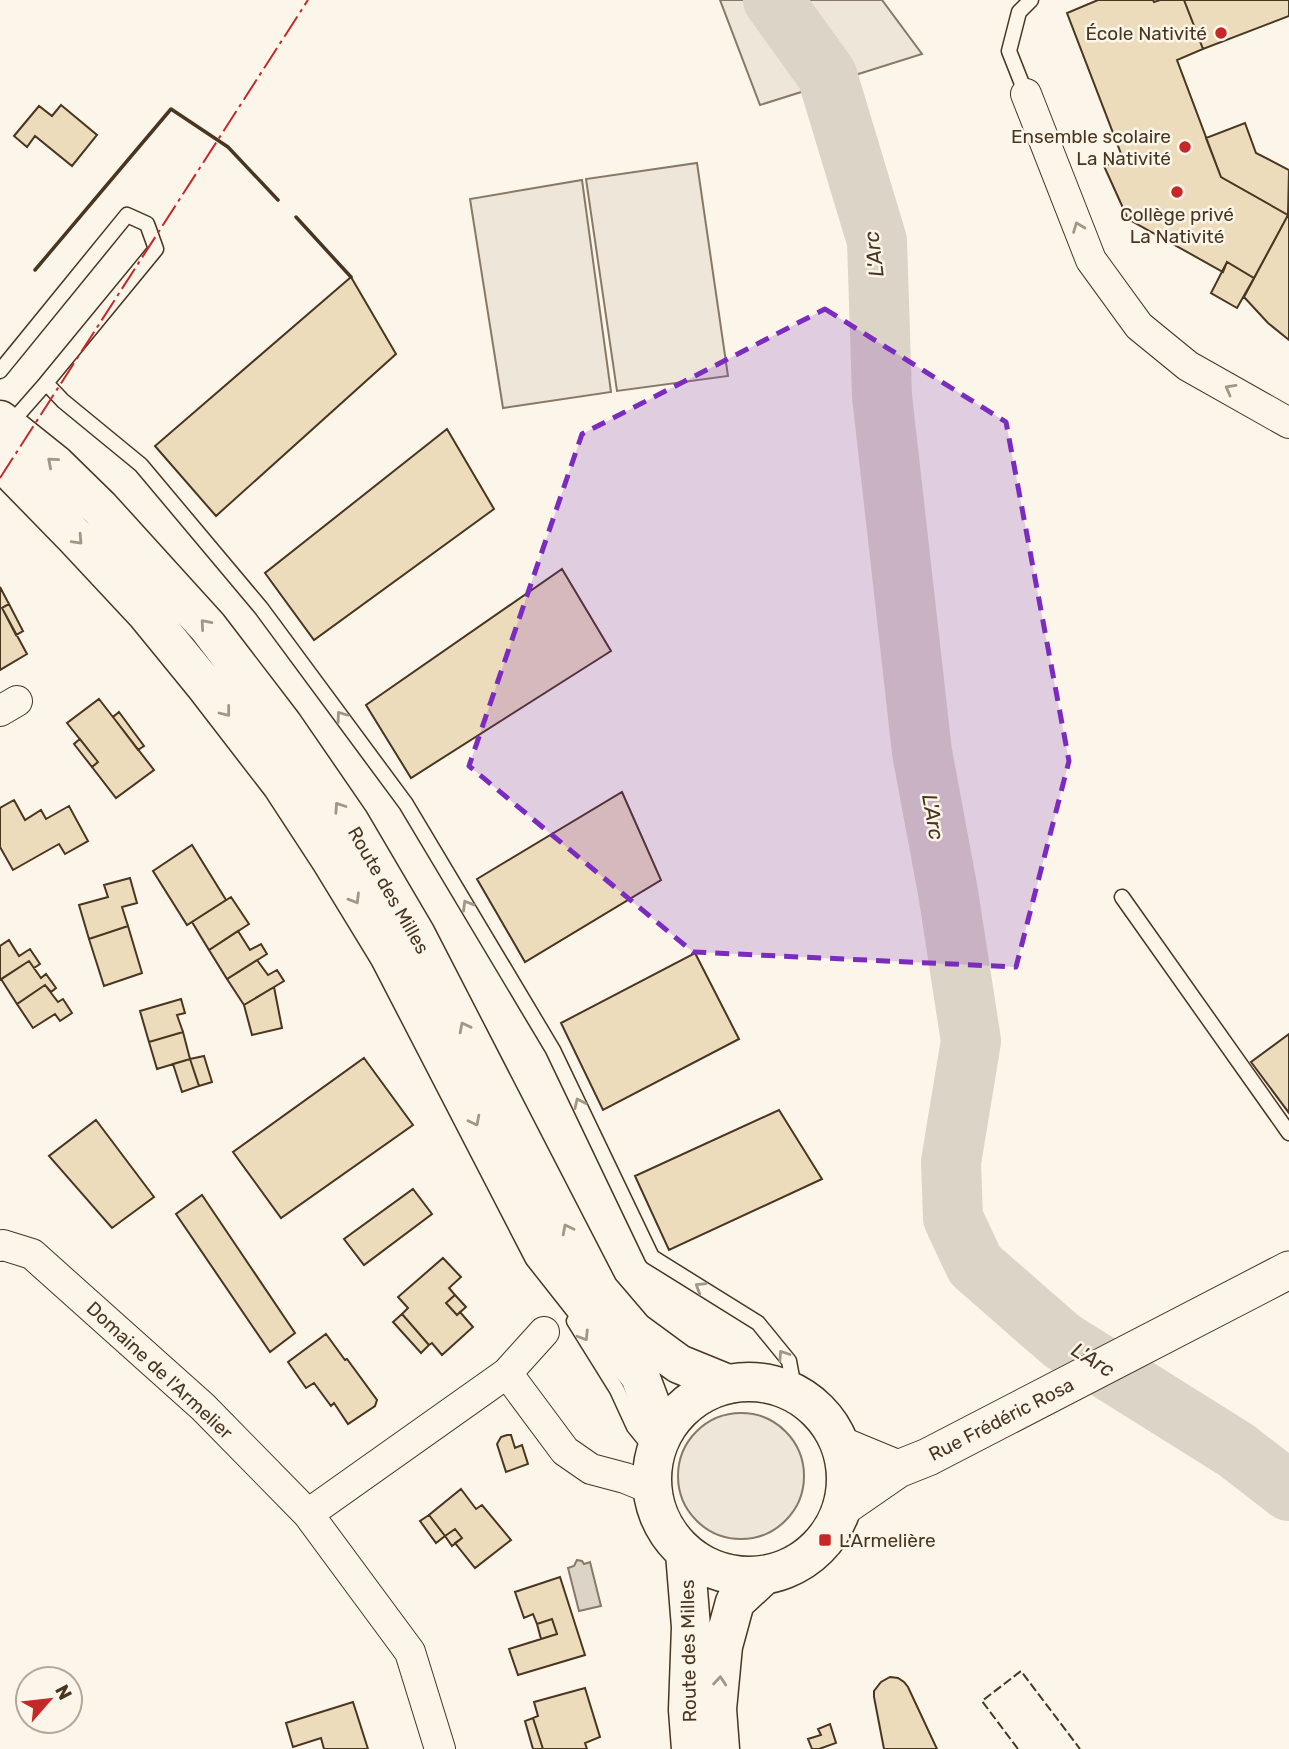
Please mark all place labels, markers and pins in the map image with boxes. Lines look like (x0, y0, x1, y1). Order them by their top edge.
place label: École Nativité (1085, 22, 1207, 45)
marker: École Nativité (1213, 25, 1229, 41)
place label: Ensemble scolaire La Nativité (1011, 125, 1171, 170)
marker: Ensemble scolaire La Nativité (1177, 139, 1193, 155)
marker: Collège privé La Nativité (1169, 184, 1185, 200)
place label: Collège privé La Nativité (1120, 203, 1234, 248)
place label: L'Armelière (839, 1529, 936, 1552)
marker: L'Armelière (817, 1532, 833, 1548)

